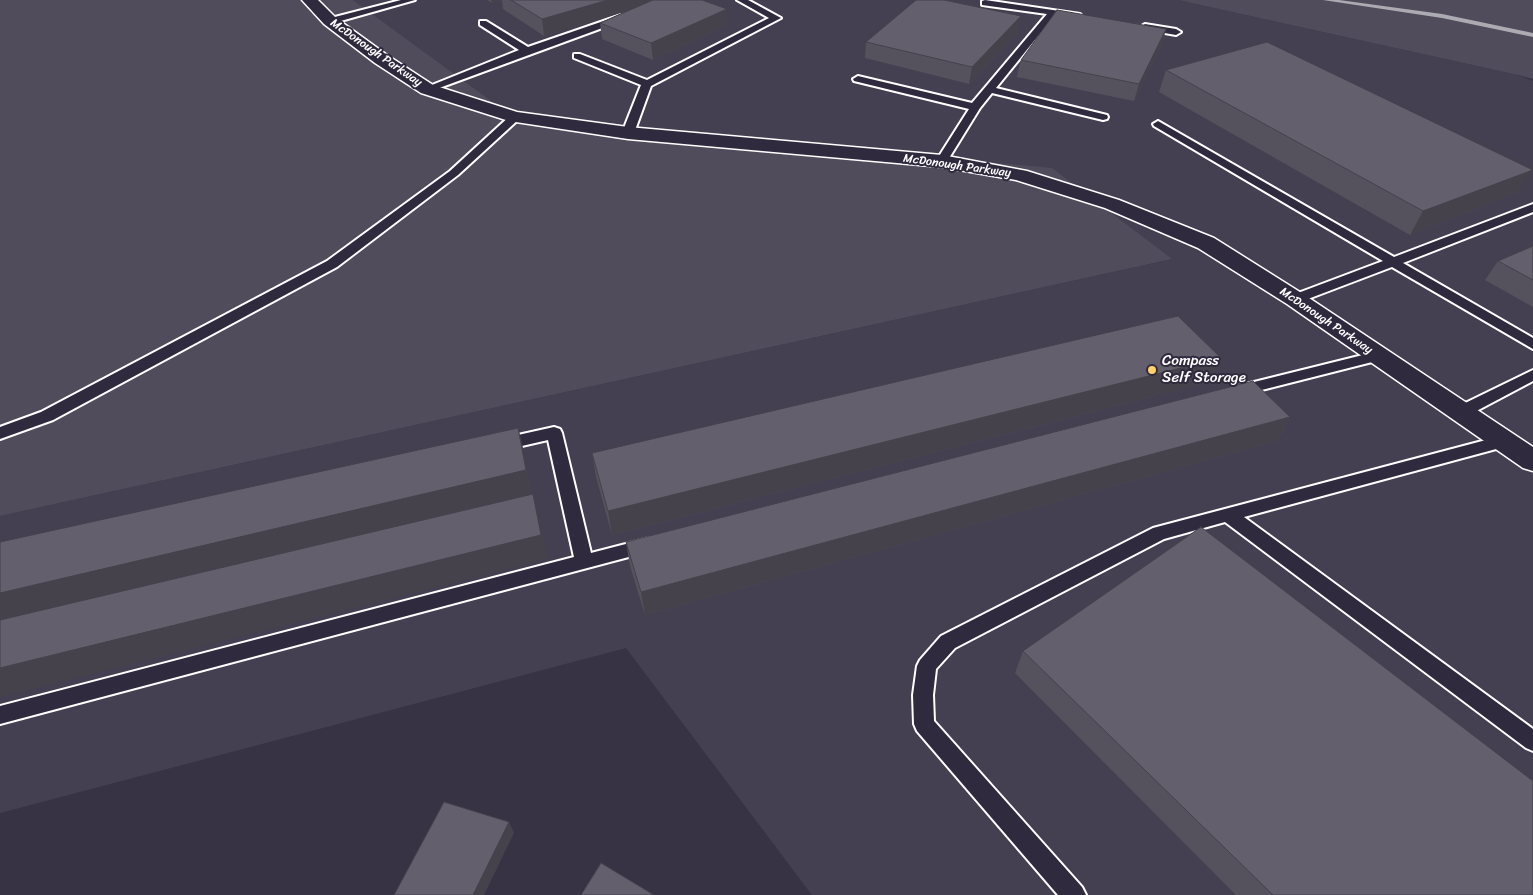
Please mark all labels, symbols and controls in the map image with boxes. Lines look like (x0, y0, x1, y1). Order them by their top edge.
street label: McDonough Parkway (327, 16, 425, 90)
street label: McDonough Parkway (902, 151, 1012, 181)
street label: McDonough Parkway (1277, 285, 1375, 357)
place label: Compass Self Storage (1162, 352, 1246, 387)
marker: Compass Self Storage (1146, 364, 1158, 376)

